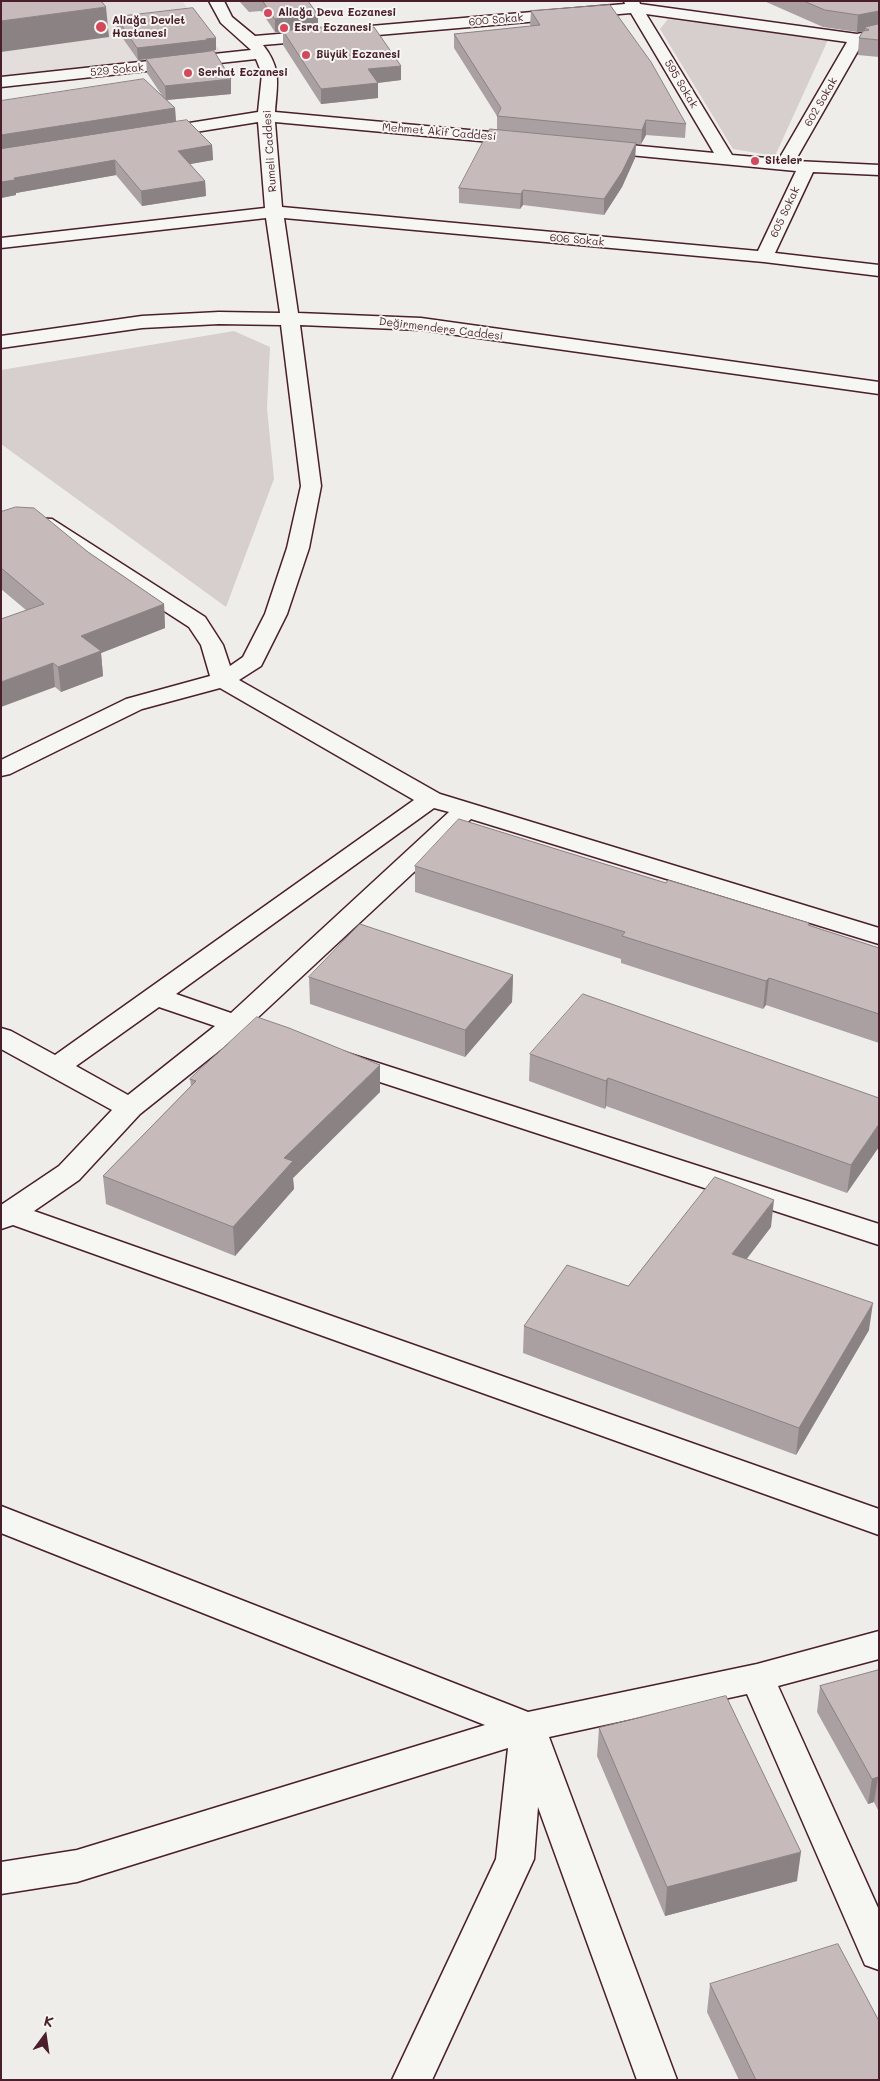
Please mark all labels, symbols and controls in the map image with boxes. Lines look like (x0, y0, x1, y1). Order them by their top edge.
place label: Aliağa Deva Eczanesi (278, 6, 396, 20)
marker: Aliağa Deva Eczanesi (262, 7, 274, 19)
street label: 600 Sokak (468, 11, 524, 29)
place label: Aliağa Devlet Hastanesi (112, 14, 185, 40)
marker: Aliağa Devlet Hastanesi (94, 20, 108, 34)
place label: Esra Eczanesi (294, 21, 372, 35)
marker: Esra Eczanesi (278, 22, 290, 34)
place label: Büyük Eczanesi (316, 48, 401, 62)
marker: Büyük Eczanesi (300, 49, 312, 61)
street label: 595 Sokak (661, 57, 701, 111)
street label: 529 Sokak (90, 61, 144, 79)
place label: Serhat Eczanesi (198, 66, 288, 80)
marker: Serhat Eczanesi (182, 67, 194, 79)
street label: 602 Sokak (802, 75, 840, 129)
street label: Rumeli Caddesi (261, 109, 279, 193)
street label: Mehmet Akif Caddesi (381, 120, 497, 144)
place label: Siteler (765, 154, 802, 168)
marker: Siteler (749, 155, 761, 167)
street label: 605 Sokak (767, 184, 803, 240)
street label: 606 Sokak (549, 231, 605, 249)
street label: Değirmendere Caddesi (378, 315, 504, 343)
north arrow (20, 2011, 70, 2061)
text: K (42, 2011, 56, 2031)

